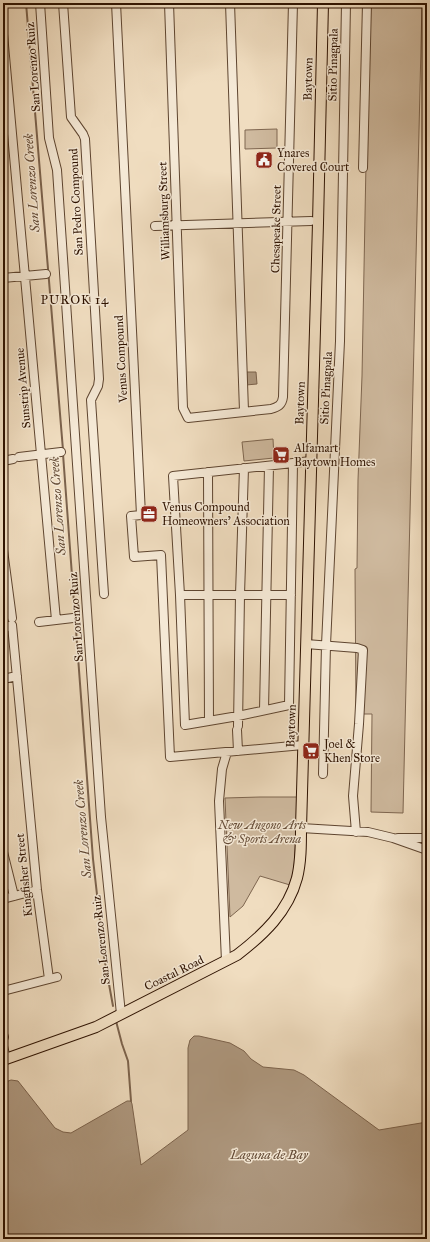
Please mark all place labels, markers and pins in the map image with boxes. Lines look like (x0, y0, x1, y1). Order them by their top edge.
place label: Ynares Covered Court (277, 146, 350, 174)
public building icon: Ynares Covered Court (254, 150, 274, 170)
place label: Alfamart Baytown Homes (293, 441, 376, 469)
supermarket icon: Alfamart Baytown Homes (271, 445, 291, 465)
place label: Venus Compound Homeowners' Association (161, 500, 290, 528)
office icon: Venus Compound Homeowners' Association (139, 504, 159, 524)
place label: Joel & Khen Store (322, 737, 380, 765)
supermarket icon: Joel & Khen Store (301, 741, 321, 761)

